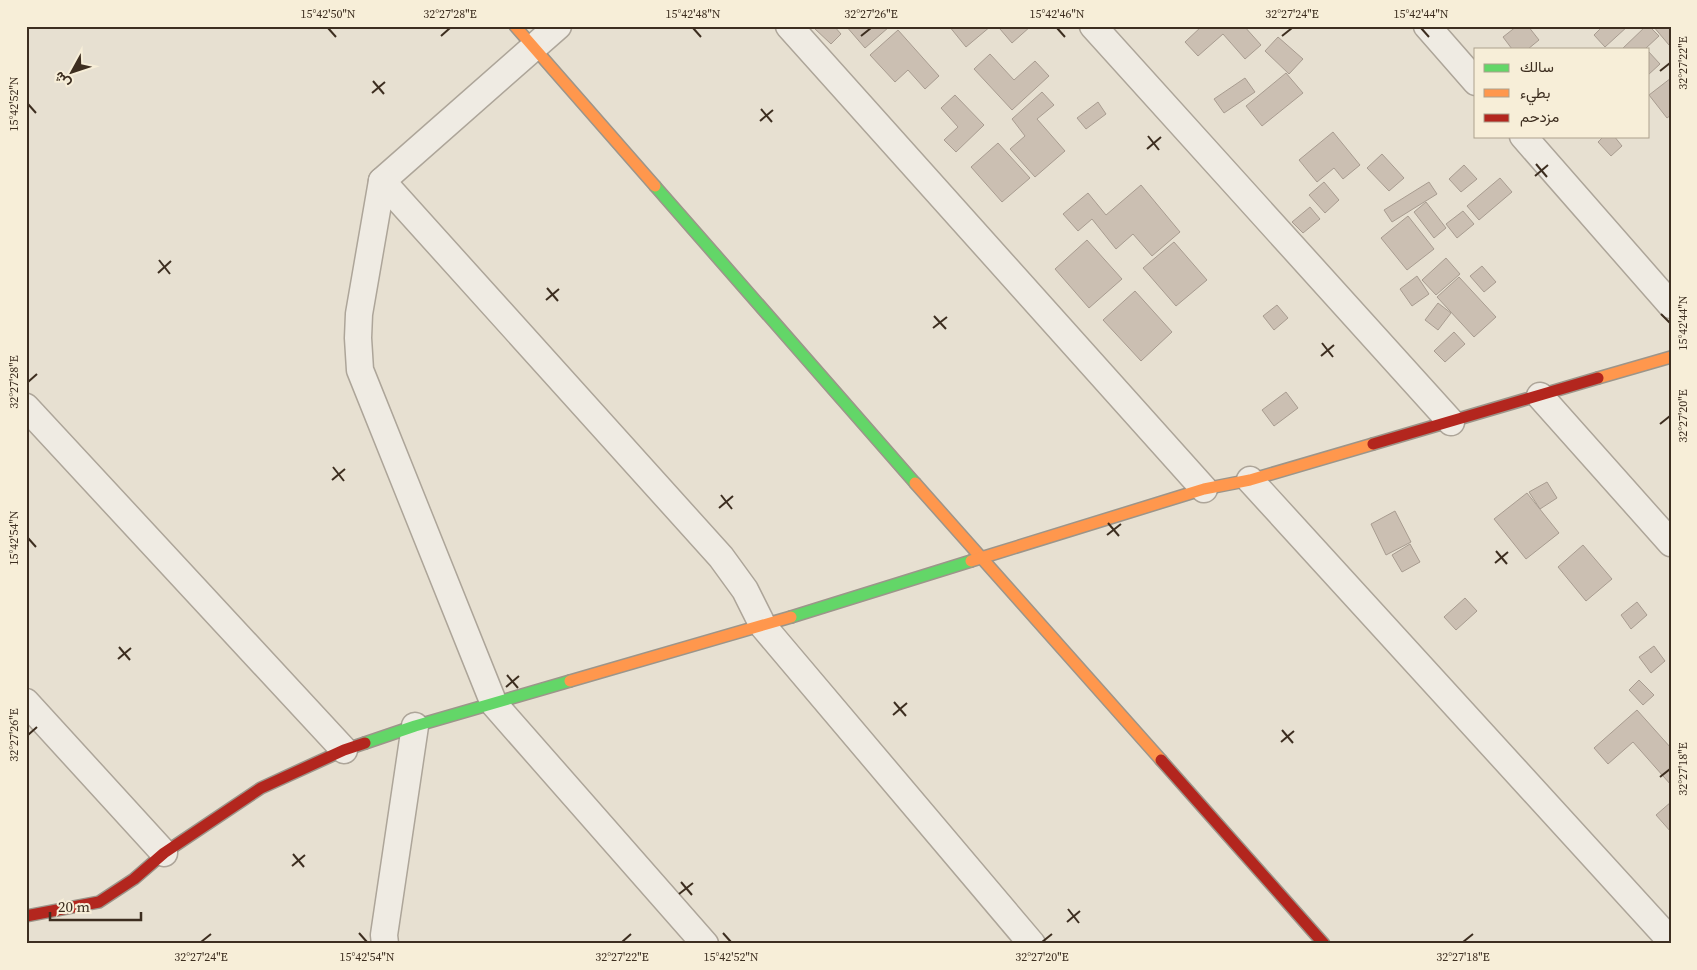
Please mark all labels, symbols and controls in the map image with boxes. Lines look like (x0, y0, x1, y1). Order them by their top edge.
text: 15°42'50"N (300, 6, 356, 22)
text: 32°27'28"E (423, 6, 477, 22)
text: 15°42'48"N (665, 6, 721, 22)
text: 32°27'26"E (844, 6, 898, 22)
text: 15°42'46"N (1029, 6, 1085, 22)
text: 32°27'24"E (1265, 6, 1319, 22)
text: 15°42'44"N (1393, 6, 1449, 22)
text: 32°27'22"E (1675, 36, 1691, 90)
north arrow (48, 48, 98, 98)
legend (1474, 48, 1650, 138)
text: سالك (1520, 56, 1554, 77)
text: ش (49, 67, 75, 93)
text: 15°42'52"N (6, 76, 22, 132)
text: بطيء (1520, 82, 1550, 106)
text: مزدحم (1520, 106, 1559, 127)
text: 15°42'44"N (1675, 295, 1691, 351)
text: 32°27'28"E (6, 355, 22, 409)
text: 32°27'20"E (1675, 389, 1691, 443)
text: 15°42'54"N (6, 510, 22, 566)
text: 32°27'26"E (6, 708, 22, 762)
text: 32°27'18"E (1675, 742, 1691, 796)
scale bar (50, 890, 141, 922)
text: 20 m (58, 896, 90, 917)
text: 32°27'24"E (174, 949, 228, 965)
text: 15°42'54"N (339, 949, 395, 965)
text: 32°27'22"E (595, 949, 649, 965)
text: 15°42'52"N (703, 949, 759, 965)
text: 32°27'20"E (1015, 949, 1069, 965)
text: 32°27'18"E (1436, 949, 1490, 965)

